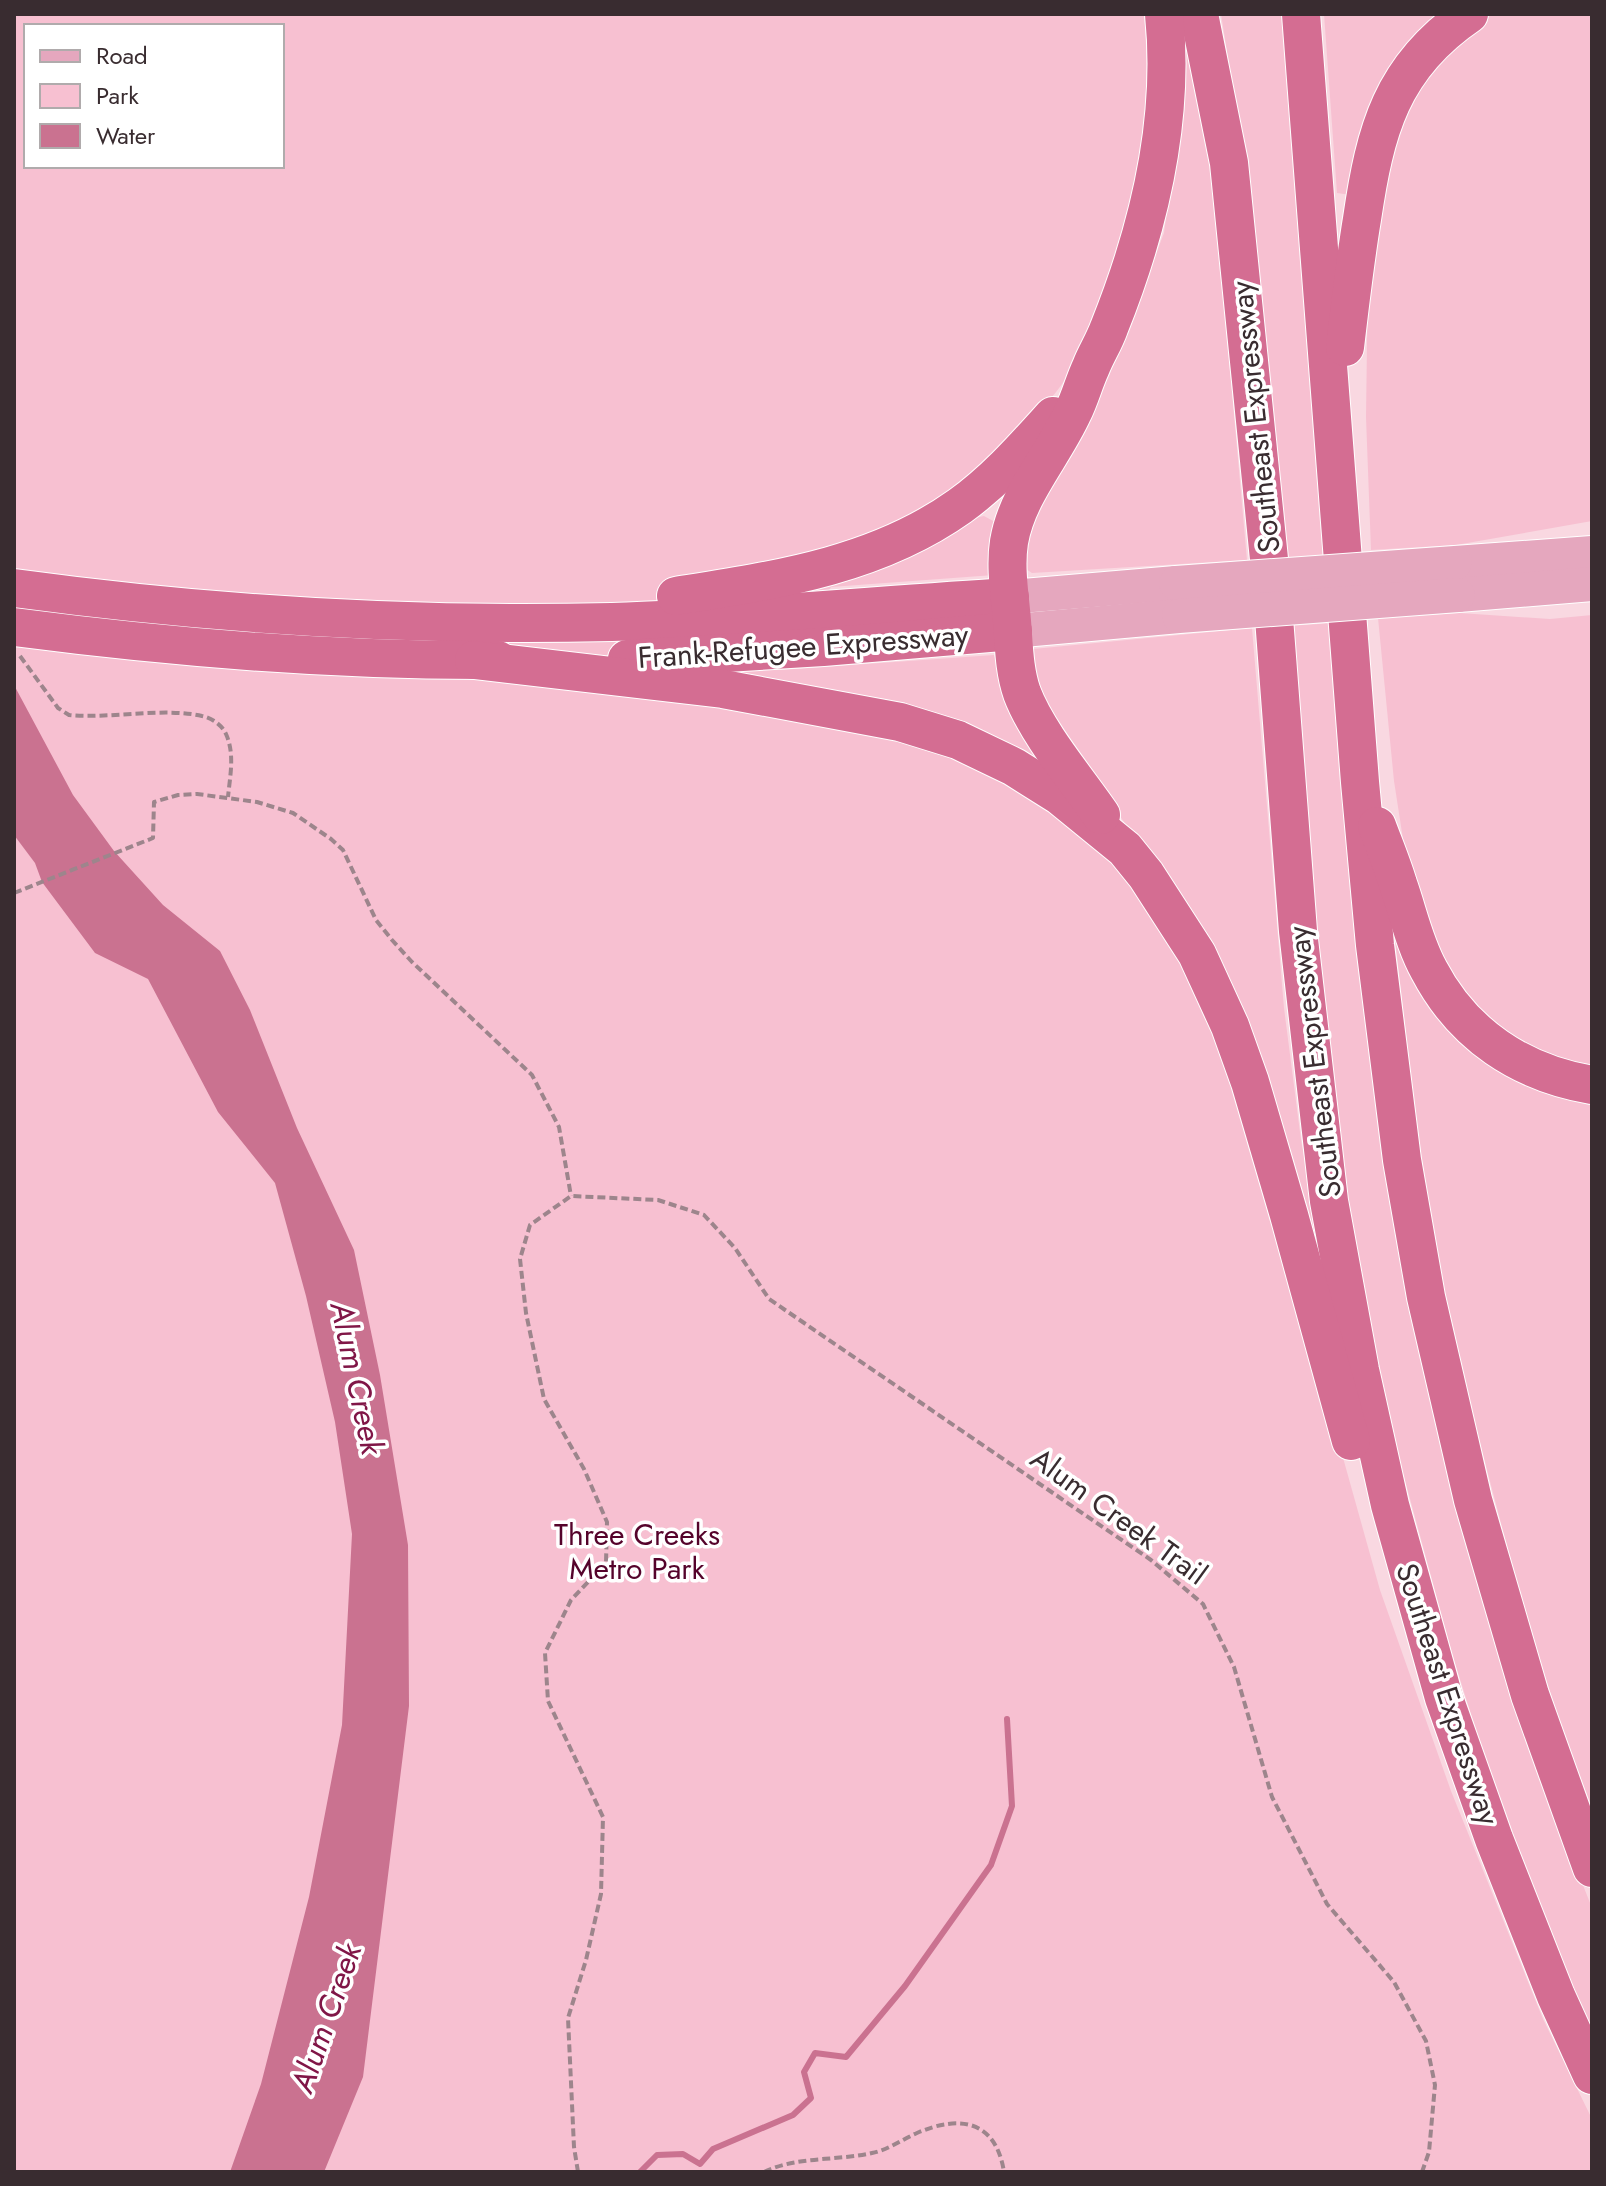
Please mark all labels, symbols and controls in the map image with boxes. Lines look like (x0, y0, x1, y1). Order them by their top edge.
legend (24, 24, 284, 168)
text: Road (96, 38, 148, 73)
text: Park (96, 78, 139, 113)
text: Water (96, 118, 156, 153)
street label: Southeast Expressway (1219, 278, 1291, 555)
street label: Frank-Refugee Expressway (636, 613, 971, 679)
street label: Southeast Expressway (1276, 923, 1352, 1200)
water label: Alum Creek (318, 1296, 396, 1460)
street label: Alum Creek Trail (1022, 1437, 1216, 1595)
park label: Three Creeks Metro Park (554, 1513, 720, 1590)
street label: Southeast Expressway (1385, 1557, 1511, 1831)
water label: Alum Creek (279, 1936, 373, 2100)

